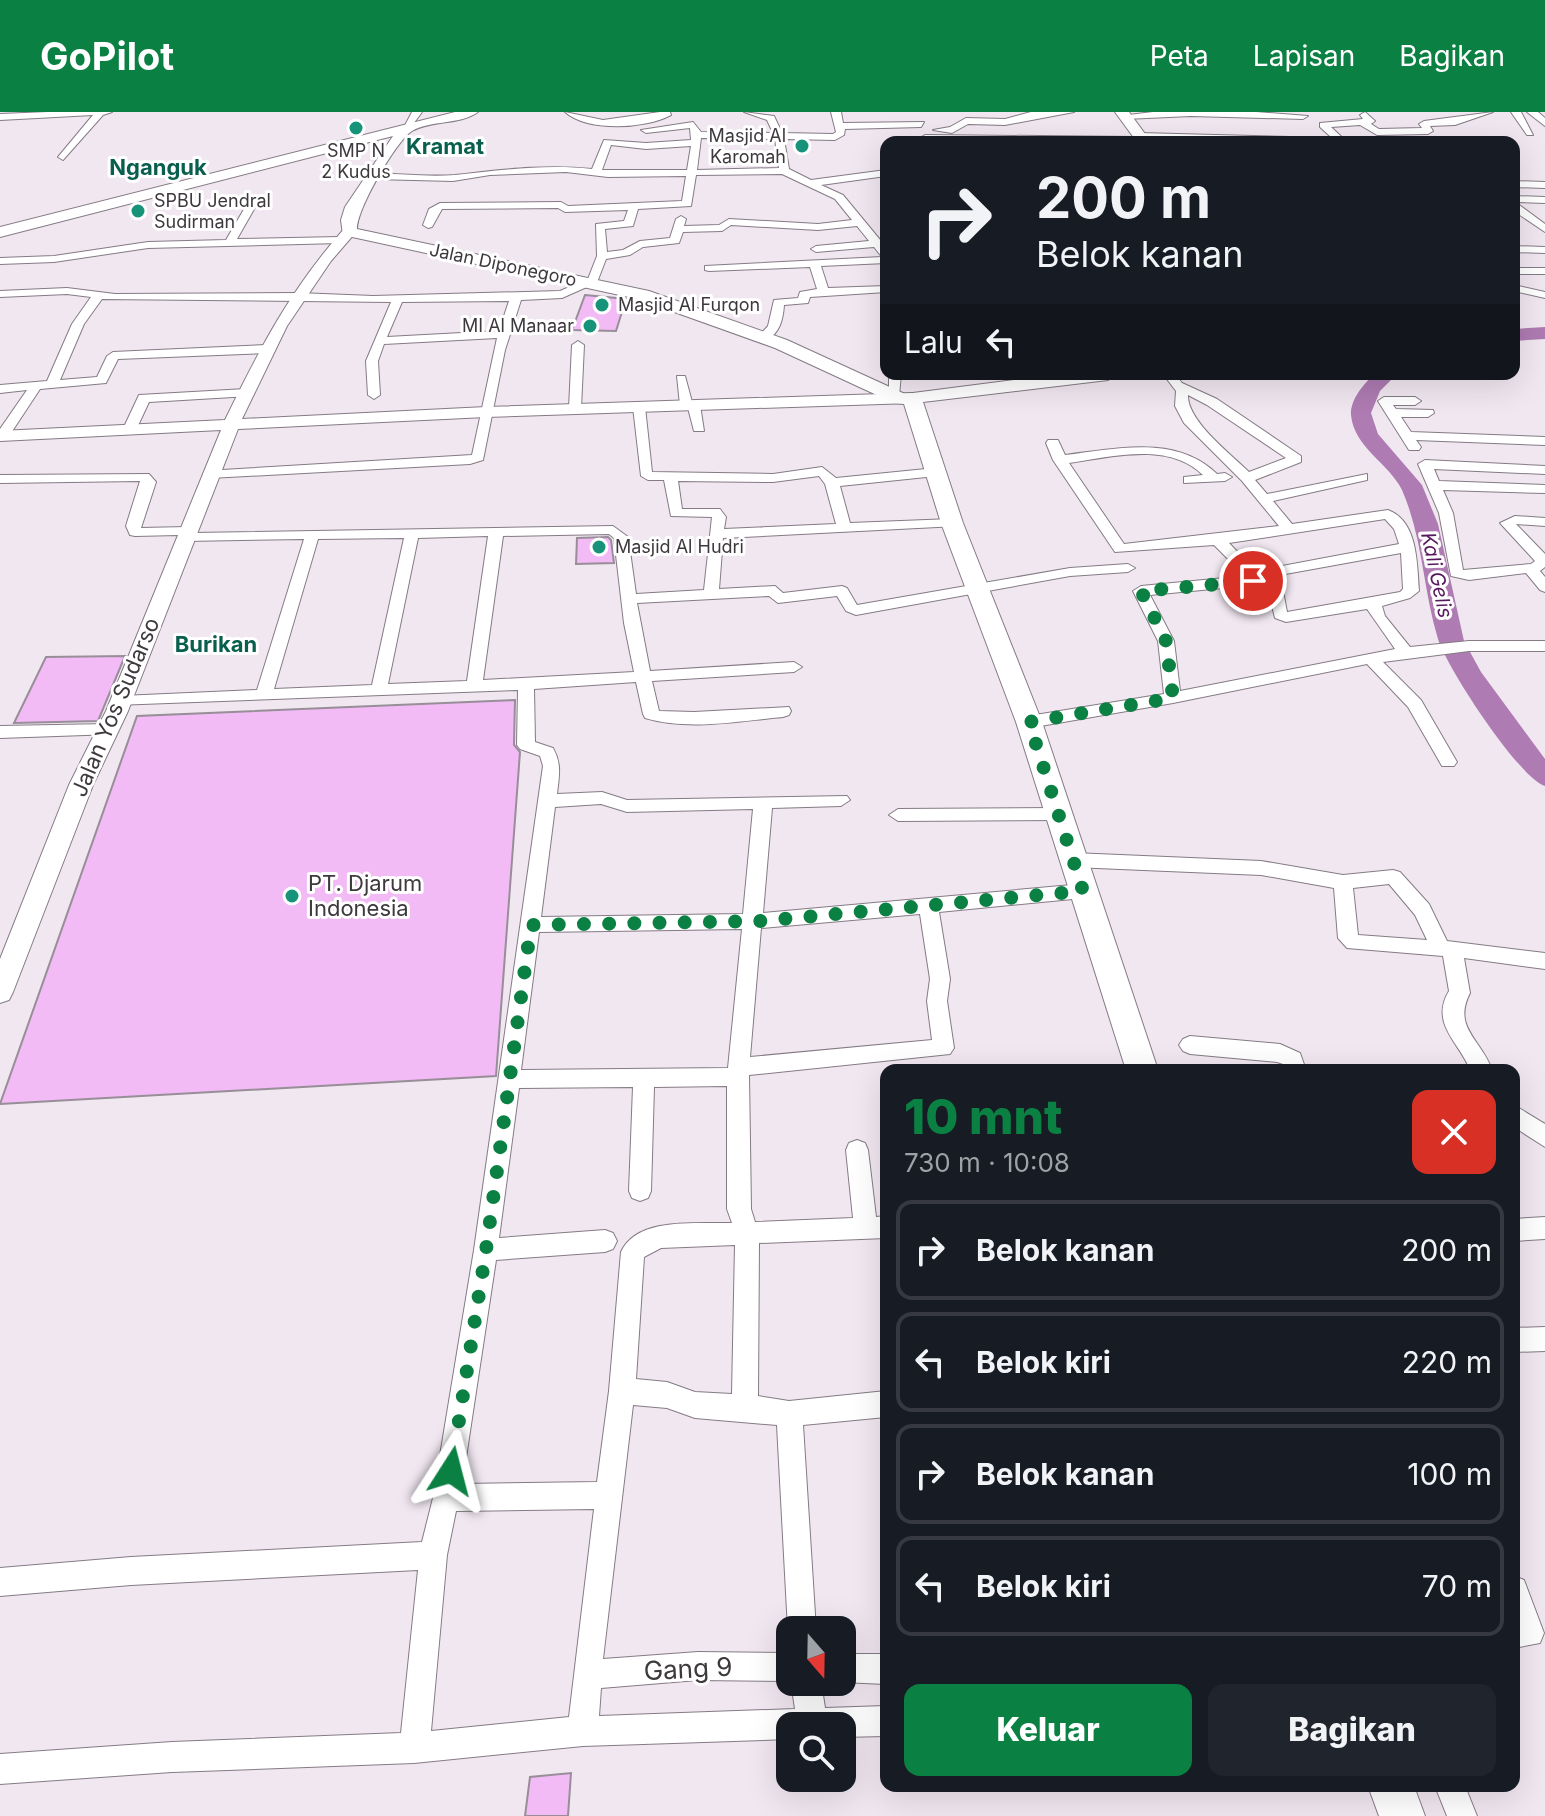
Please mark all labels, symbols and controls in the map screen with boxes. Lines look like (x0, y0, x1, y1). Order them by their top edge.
text: GoPilot (40, 33, 174, 79)
text: Peta (1150, 39, 1209, 73)
text: Lapisan (1253, 39, 1355, 73)
text: Bagikan (1399, 39, 1505, 73)
marker: SMP N 2 Kudus (347, 119, 365, 137)
place label: Masjid Al Karomah (709, 125, 786, 167)
district label: Kramat (406, 133, 484, 159)
marker: Masjid Al Karomah (793, 137, 811, 155)
place label: SMP N 2 Kudus (321, 140, 391, 182)
district label: Nganguk (109, 154, 207, 180)
text: 200 m (1036, 164, 1211, 232)
icon: right (904, 168, 1008, 272)
place label: SPBU Jendral Sudirman (154, 190, 271, 232)
marker: SPBU Jendral Sudirman (129, 202, 147, 220)
text: Belok kanan (1036, 232, 1243, 276)
street label: Jalan Diponegoro (428, 239, 579, 290)
place label: Masjid Al Furqon (618, 294, 760, 315)
marker: Masjid Al Furqon (593, 296, 611, 314)
place label: MI Al Manaar (462, 315, 574, 336)
marker: MI Al Manaar (581, 317, 599, 335)
icon: left (979, 320, 1023, 364)
text: Lalu (904, 324, 963, 360)
water label: Kali Gelis (1416, 530, 1458, 620)
place label: Masjid Al Hudri (615, 536, 744, 557)
marker: Masjid Al Hudri (590, 538, 608, 556)
pin (1219, 547, 1287, 615)
icon: arrive (1231, 559, 1275, 603)
street label: Jalan Yos Sudarso (66, 614, 164, 800)
district label: Burikan (175, 631, 257, 657)
place label: PT. Djarum Indonesia (308, 870, 422, 921)
marker: PT. Djarum Indonesia (283, 887, 301, 905)
text: 10 mnt (904, 1087, 1062, 1146)
button: close (1412, 1090, 1496, 1174)
text: 730 m · 10:08 (904, 1147, 1070, 1178)
icon: right (908, 1228, 952, 1272)
text: Belok kanan (976, 1232, 1154, 1268)
text: 200 m (1401, 1232, 1492, 1268)
icon: left (908, 1340, 952, 1384)
text: Belok kiri (976, 1344, 1111, 1380)
text: 220 m (1402, 1344, 1492, 1380)
position arrow (409, 1429, 493, 1513)
icon: right (908, 1452, 952, 1496)
text: Belok kanan (976, 1456, 1154, 1492)
text: 100 m (1407, 1456, 1492, 1492)
icon: left (908, 1564, 952, 1608)
text: Belok kiri (976, 1568, 1111, 1604)
text: 70 m (1422, 1568, 1492, 1604)
north arrow (776, 1616, 856, 1696)
map controls (776, 1616, 856, 1792)
street label: Gang 9 (643, 1651, 733, 1686)
button: Keluar (904, 1684, 1192, 1776)
button: Bagikan (1208, 1684, 1496, 1776)
button: search (776, 1712, 856, 1792)

